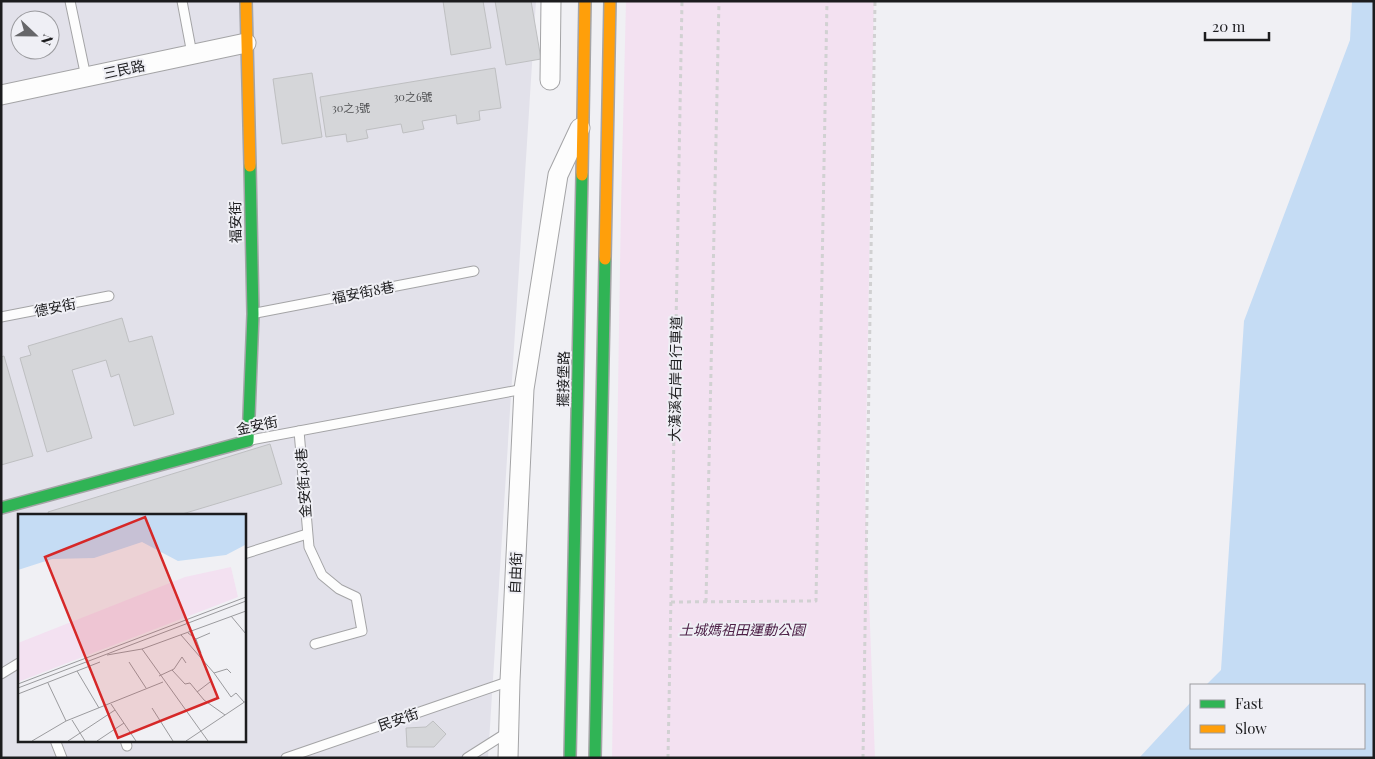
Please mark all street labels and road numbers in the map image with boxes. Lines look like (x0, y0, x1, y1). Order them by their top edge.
street label: 三民路 (101, 55, 147, 83)
street label: 福安街 (225, 201, 245, 243)
street label: 福安街8巷 (330, 277, 396, 307)
street label: 德安街 (33, 294, 77, 320)
street label: 大漢溪右岸自行車道 (664, 316, 686, 442)
street label: 擺接堡路 (553, 351, 573, 407)
street label: 金安街 (234, 411, 280, 439)
street label: 金安街48巷 (291, 447, 315, 519)
street label: 自由街 (504, 552, 526, 594)
street label: 民安街 (375, 703, 421, 735)

